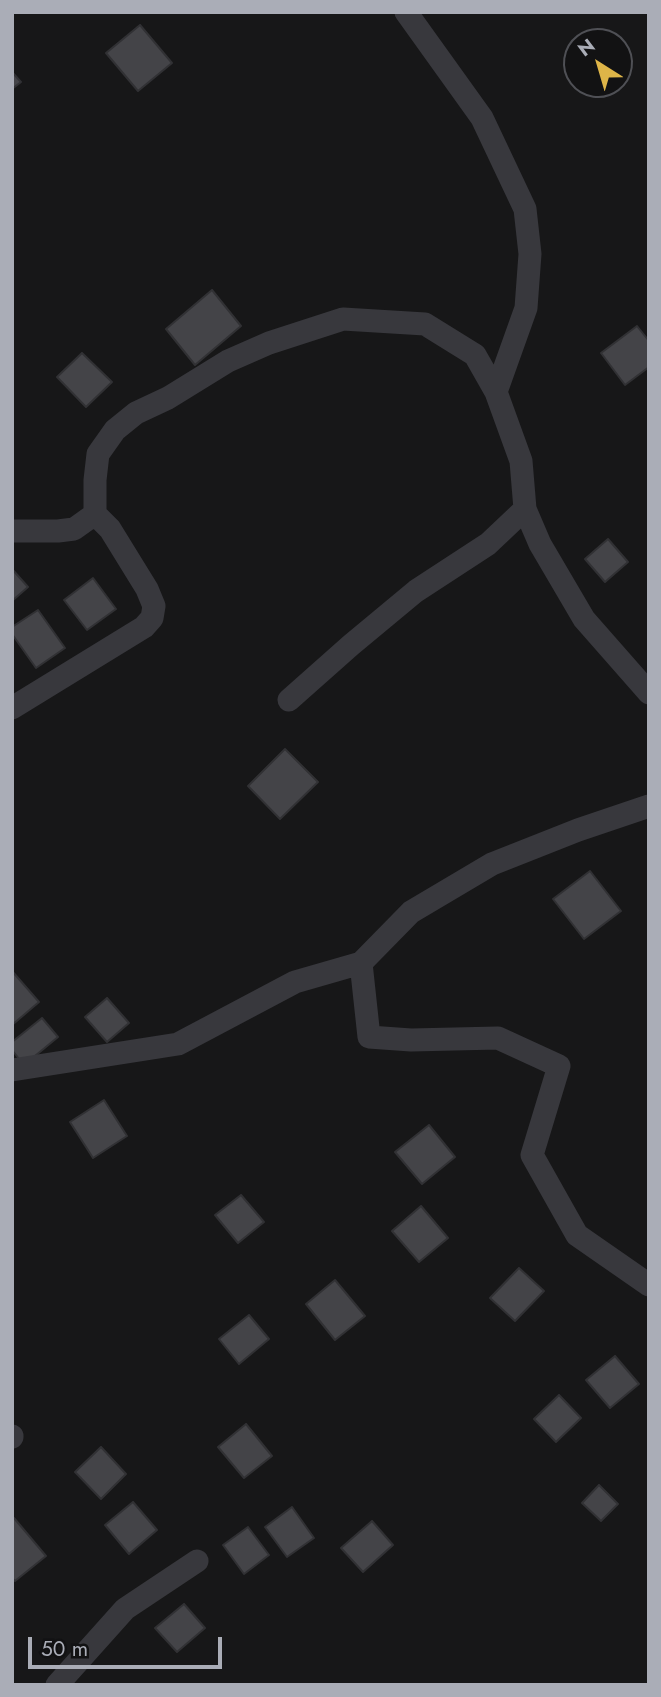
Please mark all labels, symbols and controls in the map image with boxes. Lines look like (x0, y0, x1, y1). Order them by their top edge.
north arrow (563, 28, 633, 98)
text: N (572, 32, 600, 63)
scale bar (32, 1624, 226, 1668)
text: 50 m (41, 1634, 88, 1664)

